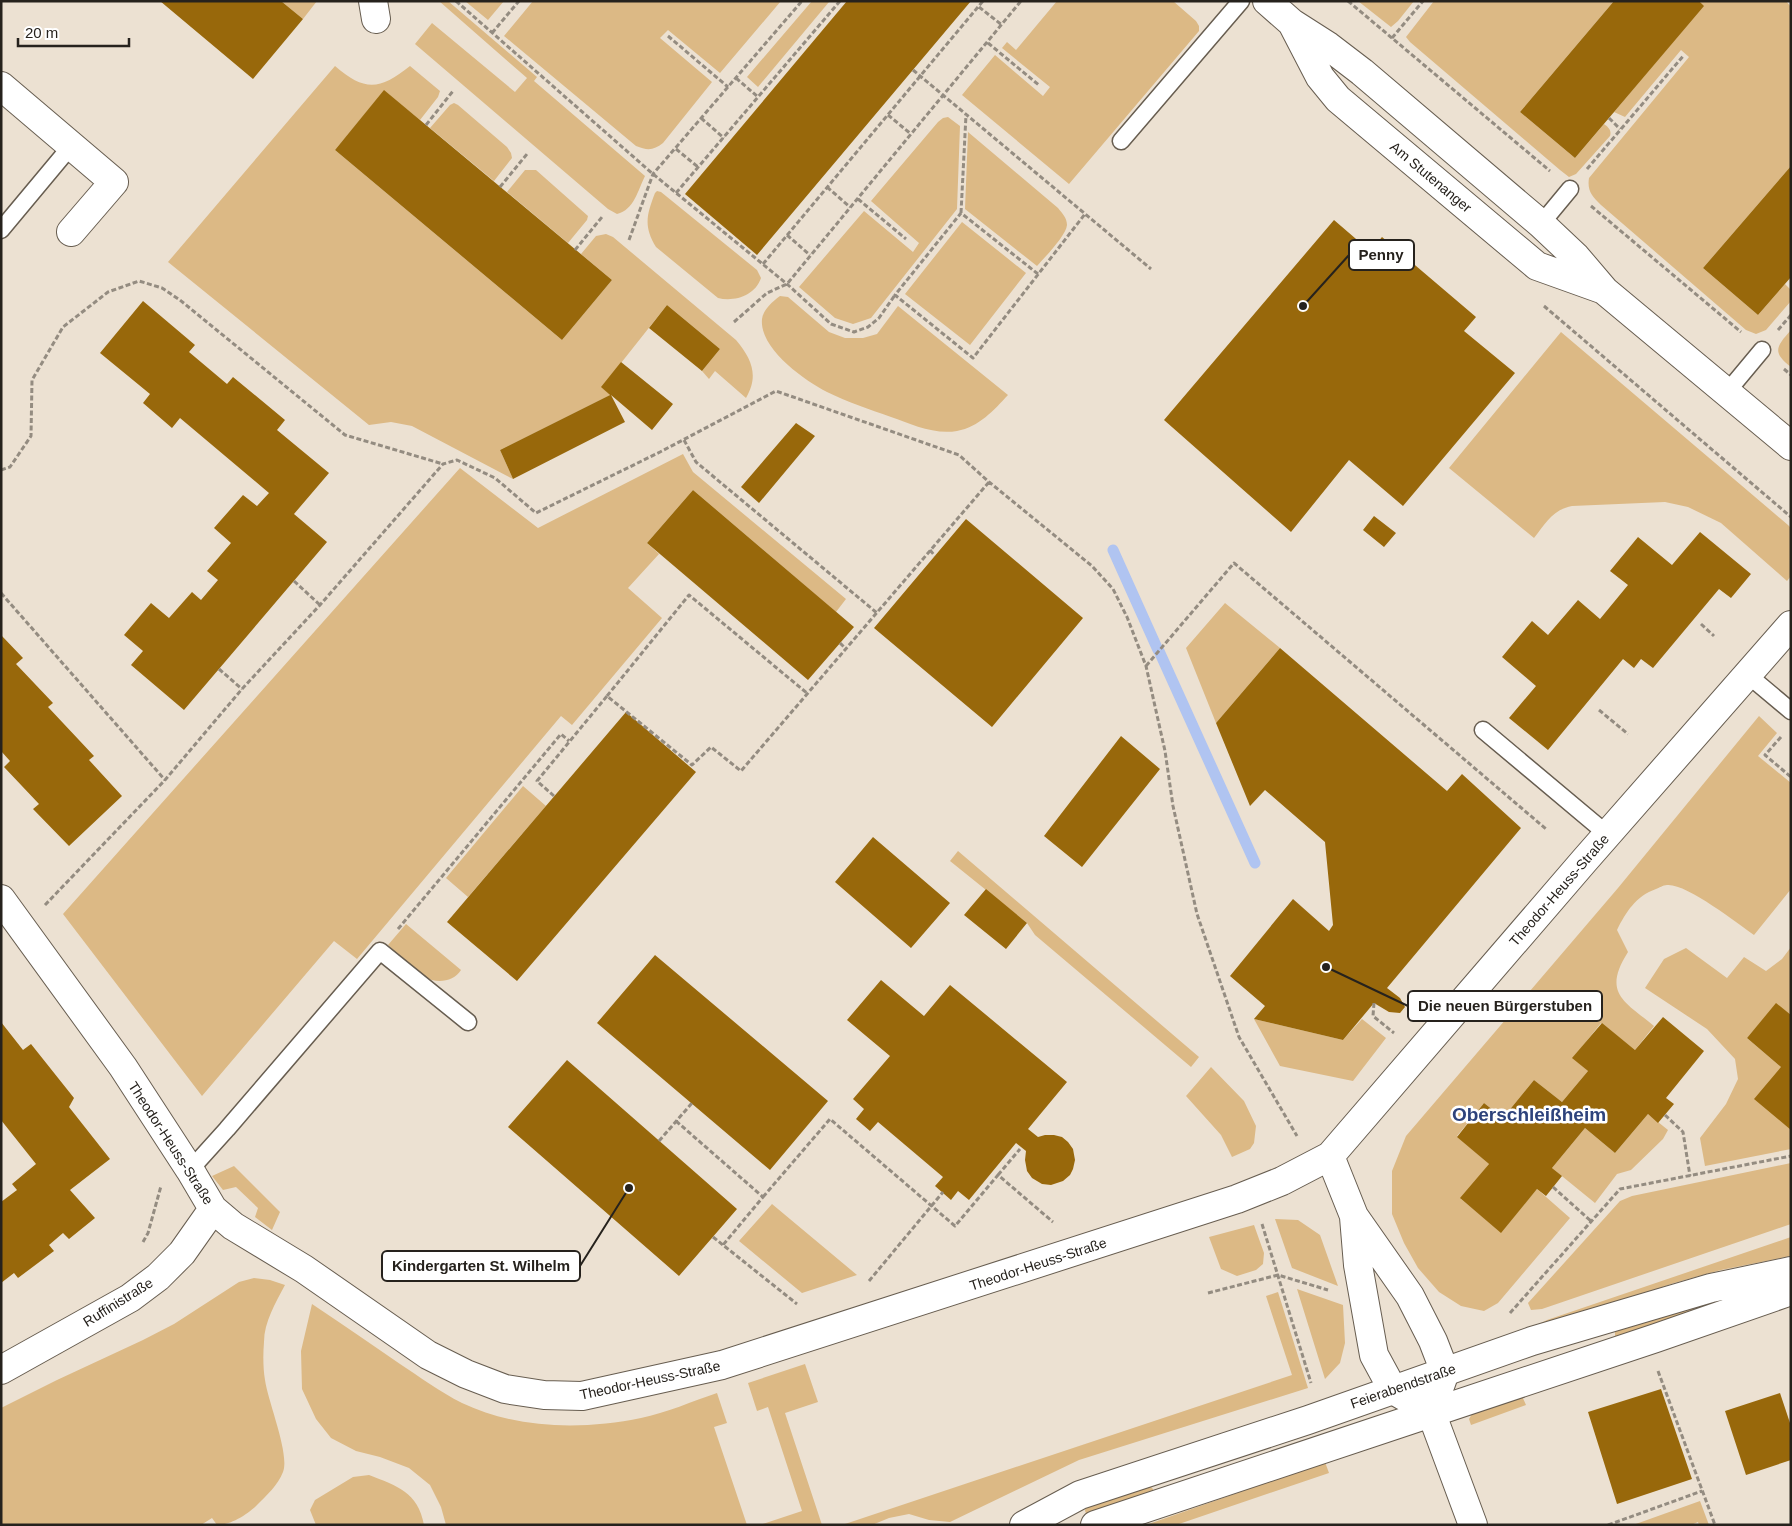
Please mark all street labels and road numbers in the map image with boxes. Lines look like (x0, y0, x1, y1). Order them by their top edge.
street label: Am Stutenanger (1387, 138, 1475, 216)
street label: Theodor-Heuss-Straße (1506, 831, 1612, 949)
street label: Theodor-Heuss-Straße (125, 1079, 217, 1208)
street label: Theodor-Heuss-Straße (967, 1234, 1109, 1294)
street label: Ruffinistraße (80, 1274, 156, 1330)
street label: Theodor-Heuss-Straße (578, 1357, 722, 1403)
street label: Feierabendstraße (1348, 1360, 1458, 1412)

